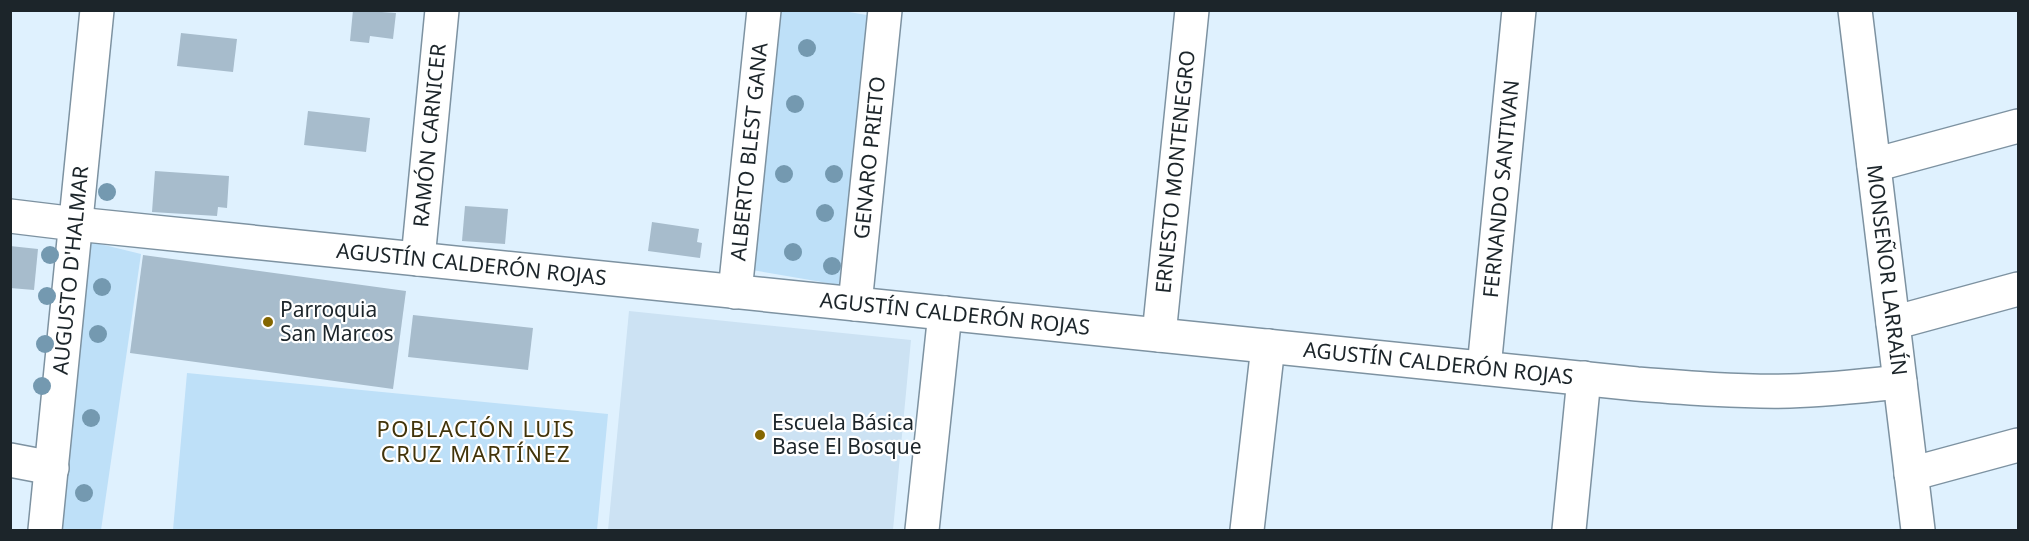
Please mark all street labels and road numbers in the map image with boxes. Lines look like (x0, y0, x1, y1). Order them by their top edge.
street label: ALBERTO BLEST GANA (723, 41, 774, 262)
street label: RAMÓN CARNICER (406, 42, 452, 229)
street label: ERNESTO MONTENEGRO (1148, 49, 1201, 295)
street label: GENARO PRIETO (847, 75, 891, 240)
street label: FERNANDO SANTIVAN (1476, 78, 1525, 299)
street label: MONSEÑOR LARRAÍN (1861, 163, 1914, 377)
street label: AUGUSTO D'HALMAR (46, 164, 94, 376)
street label: AGUSTÍN CALDERÓN ROJAS (335, 236, 608, 291)
street label: AGUSTÍN CALDERÓN ROJAS (819, 285, 1091, 341)
street label: AGUSTÍN CALDERÓN ROJAS (1302, 335, 1575, 390)

